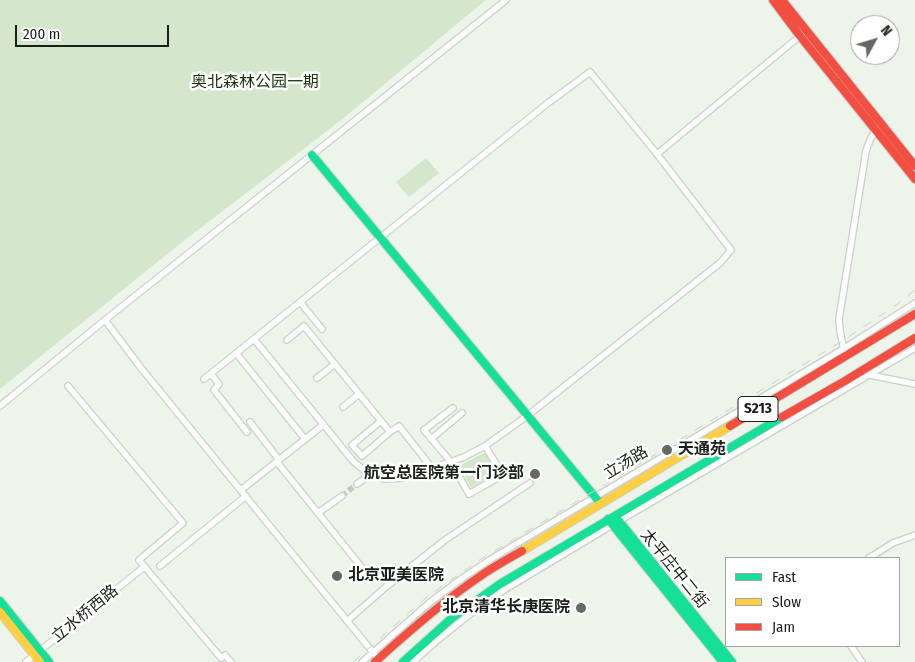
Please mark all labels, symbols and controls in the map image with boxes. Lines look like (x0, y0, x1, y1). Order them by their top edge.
scale bar (18, 15, 171, 47)
north arrow (850, 15, 900, 65)
text: N (877, 22, 896, 39)
text: 200 m (23, 25, 60, 43)
park label: 奥北森林公园一期 (191, 73, 319, 93)
road number: S213 (738, 396, 778, 422)
place label: 天通苑 (678, 440, 726, 460)
street label: 立汤路 (600, 442, 652, 484)
marker: 天通苑 (660, 443, 674, 457)
place label: 航空总医院第一门诊部 (364, 464, 524, 484)
marker: 航空总医院第一门诊部 (528, 467, 542, 481)
street label: 太平庄中二街 (636, 526, 712, 612)
legend (725, 557, 900, 647)
place label: 北京亚美医院 (348, 566, 444, 586)
text: Fast (772, 568, 796, 586)
marker: 北京亚美医院 (330, 569, 344, 583)
street label: 立水桥西路 (48, 581, 122, 647)
text: Slow (772, 593, 801, 611)
place label: 北京清华长庚医院 (442, 598, 570, 618)
marker: 北京清华长庚医院 (574, 601, 588, 615)
text: Jam (772, 618, 795, 636)

